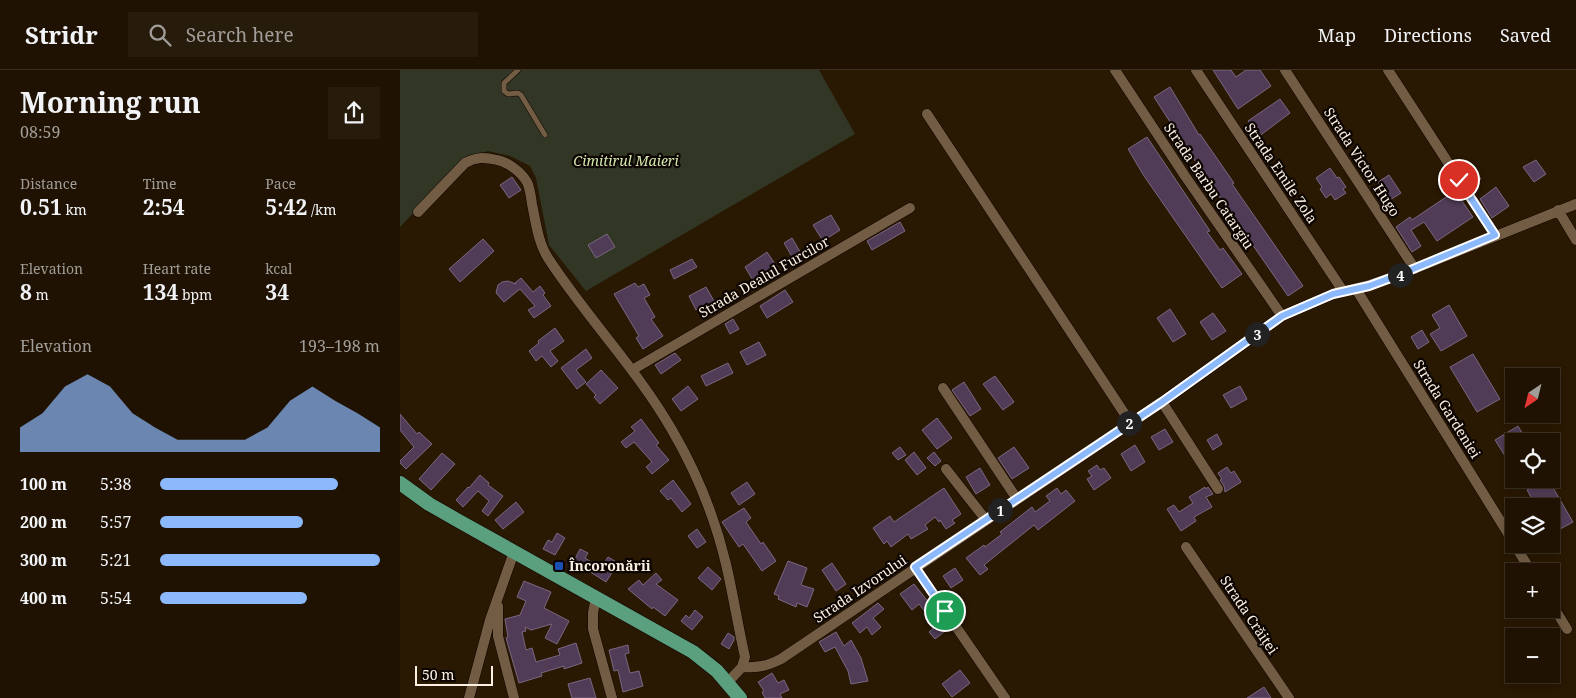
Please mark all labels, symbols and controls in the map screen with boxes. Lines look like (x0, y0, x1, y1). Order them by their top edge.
search box (128, 12, 478, 57)
text: Stridr (25, 18, 98, 51)
icon: search (146, 21, 174, 49)
text: Search here (186, 22, 294, 48)
text: Map (1318, 23, 1356, 47)
text: Directions (1384, 23, 1472, 47)
text: Saved (1500, 23, 1551, 47)
text: Morning run (20, 83, 201, 121)
button: share (328, 87, 380, 139)
street label: Strada Victor Hugo (1320, 103, 1405, 220)
street label: Strada Barbu Catargiu (1160, 119, 1259, 253)
street label: Strada Emile Zola (1241, 119, 1322, 227)
text: 08:59 (20, 121, 60, 143)
park label: Cimitirul Maieri (573, 151, 679, 170)
pin (1438, 159, 1480, 201)
icon: check (1445, 166, 1473, 194)
text: Distance (20, 174, 77, 193)
text: Time (143, 174, 176, 193)
text: Pace (265, 174, 296, 193)
text: 0.51 (20, 193, 62, 221)
text: 2:54 (143, 193, 185, 221)
text: 5:42 (265, 193, 307, 221)
text: km (62, 200, 87, 219)
text: /km (307, 200, 336, 219)
street label: Strada Dealul Furcilor (695, 231, 833, 322)
text: Elevation (20, 259, 83, 278)
text: Heart rate (143, 259, 211, 278)
text: kcal (265, 259, 292, 278)
pin: 4 (1388, 262, 1412, 288)
text: 4 (1397, 266, 1404, 285)
text: 8 (20, 278, 32, 306)
text: 134 (143, 278, 178, 306)
text: 34 (265, 278, 289, 306)
text: m (32, 285, 49, 304)
text: bpm (178, 285, 212, 304)
pin: 3 (1244, 322, 1270, 346)
text: 3 (1254, 325, 1261, 344)
text: Elevation (20, 335, 92, 357)
text: 193–198 m (299, 335, 380, 357)
street label: Strada Gardeniei (1409, 356, 1486, 462)
north arrow (1505, 368, 1560, 422)
map controls (1505, 368, 1560, 683)
pin: 2 (1116, 410, 1142, 436)
text: 2 (1126, 414, 1133, 433)
button: locate (1505, 433, 1560, 488)
text: 100 m (20, 473, 67, 495)
text: 5:38 (100, 473, 131, 495)
pin: 1 (988, 498, 1012, 522)
button: layers (1505, 498, 1560, 553)
text: 1 (997, 501, 1004, 520)
text: 200 m (20, 511, 67, 533)
text: 5:57 (100, 511, 131, 533)
text: 300 m (20, 549, 67, 571)
text: 5:21 (100, 549, 131, 571)
street label: Strada Izvorului (809, 550, 910, 627)
place label: Încoronării (569, 556, 651, 575)
marker: Încoronării (553, 560, 565, 572)
button: + (1505, 563, 1560, 618)
street label: Strada Crăiței (1216, 572, 1283, 658)
text: 400 m (20, 587, 67, 609)
text: 5:54 (100, 587, 131, 609)
pin (924, 590, 966, 632)
icon: arrive (931, 597, 959, 625)
button: − (1505, 628, 1560, 683)
scale bar (415, 663, 492, 686)
text: 50 m (422, 665, 455, 684)

